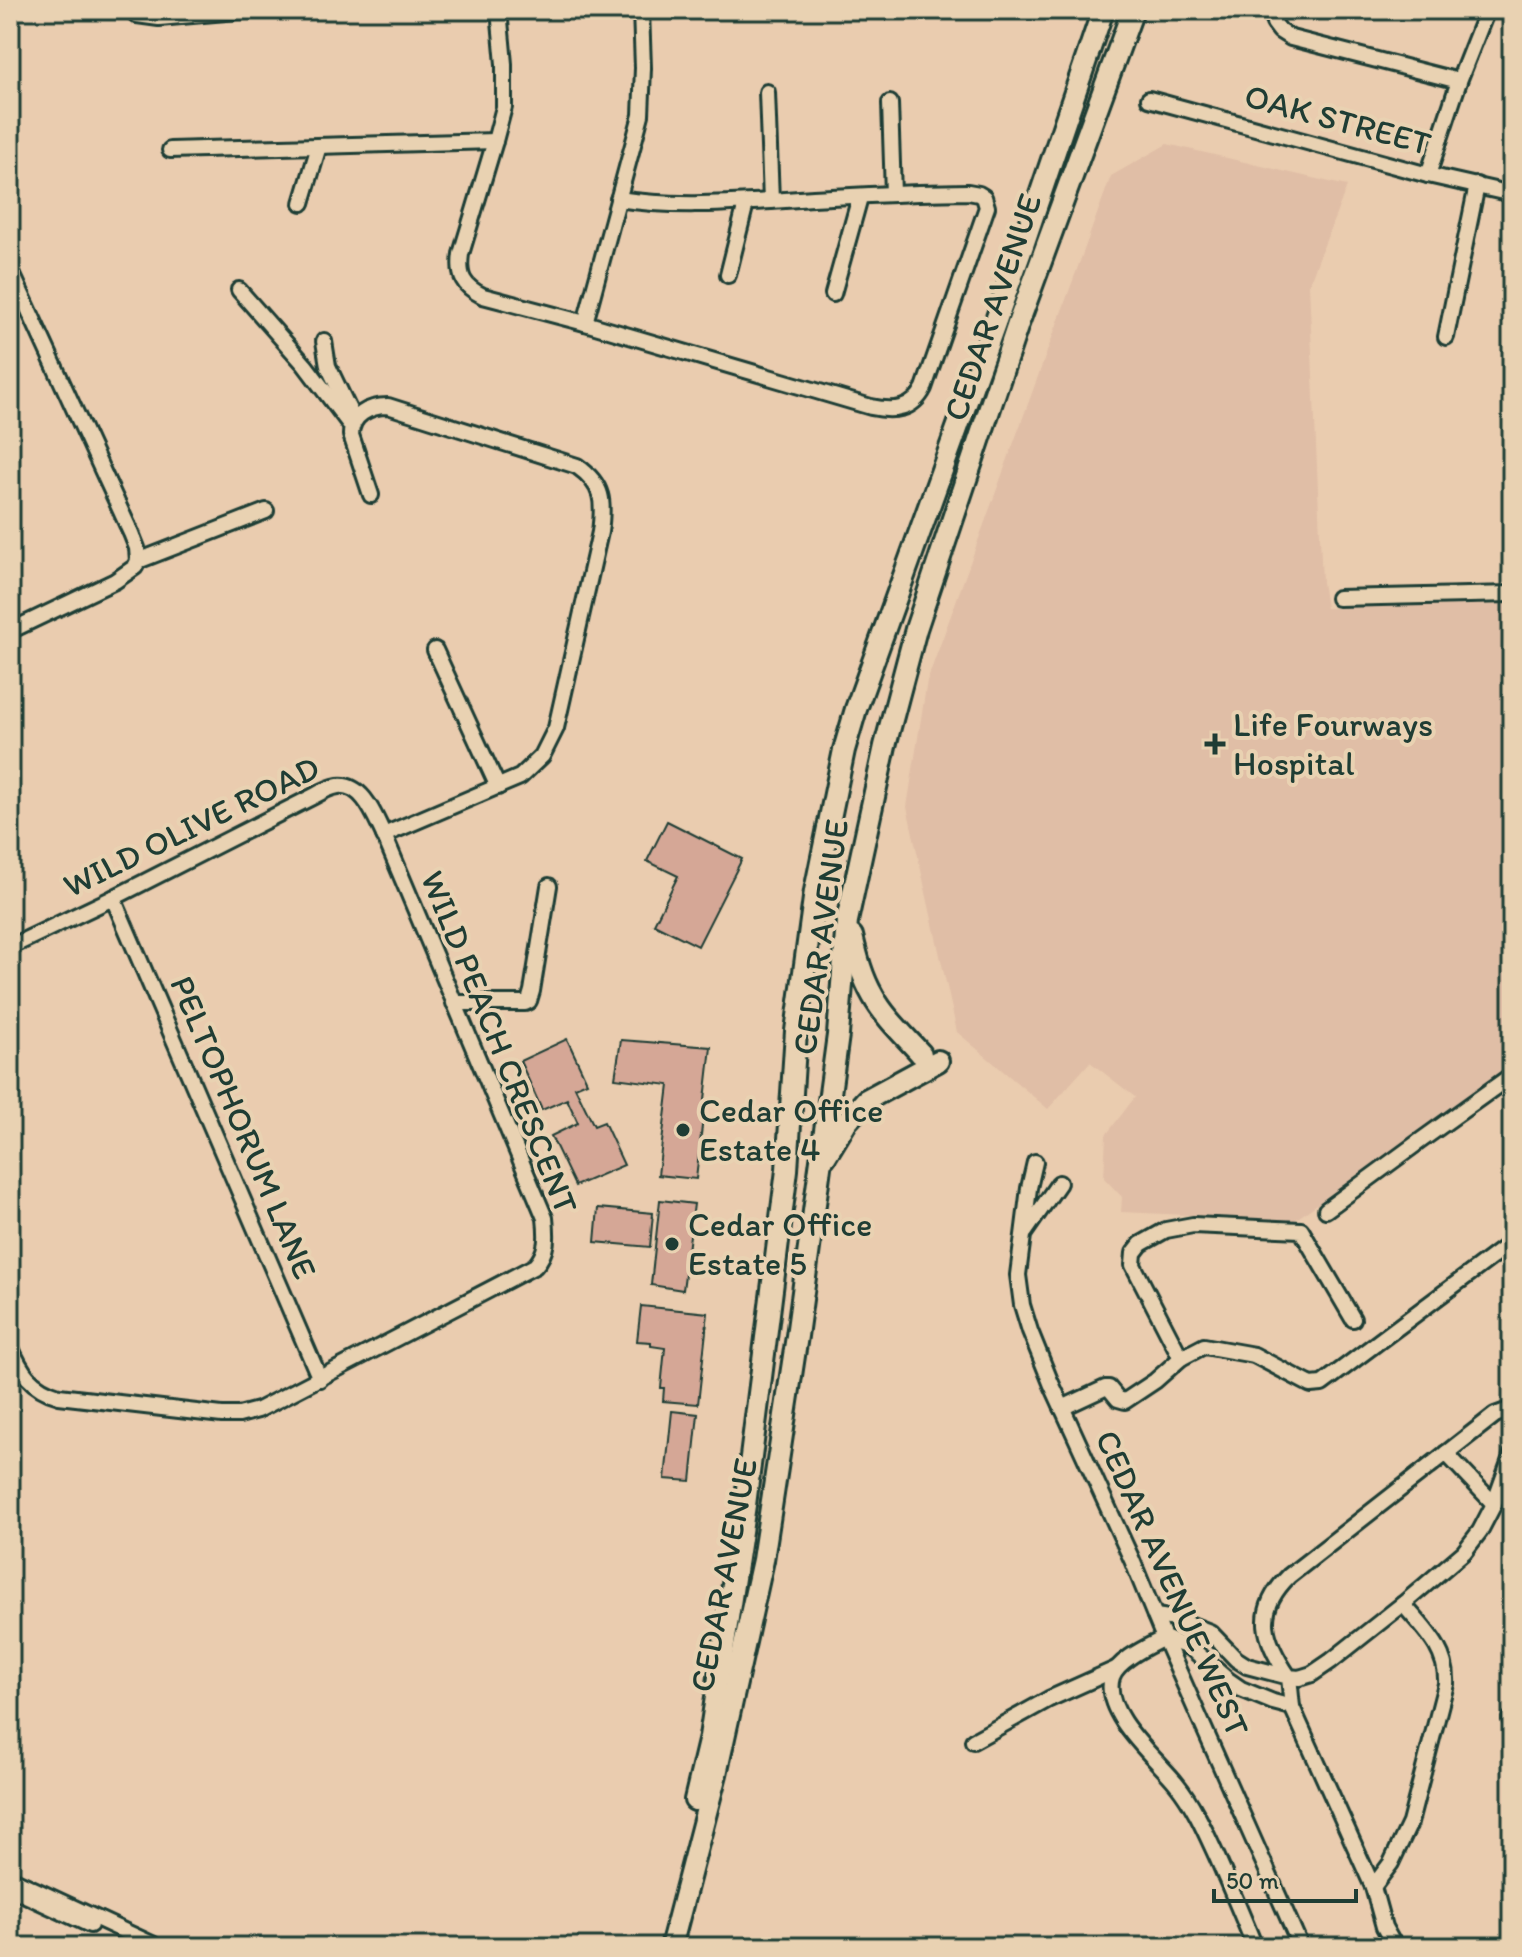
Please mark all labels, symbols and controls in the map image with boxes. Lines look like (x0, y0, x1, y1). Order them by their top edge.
street label: OAK STREET (1240, 75, 1436, 164)
street label: CEDAR AVENUE (934, 188, 1050, 426)
place label: Life Fourways Hospital (1233, 704, 1433, 784)
marker: Life Fourways Hospital (1204, 733, 1226, 755)
street label: WILD OLIVE ROAD (57, 747, 326, 906)
street label: CEDAR AVENUE (784, 817, 857, 1057)
street label: WILD PEACH CRESCENT (412, 865, 587, 1220)
street label: PELTOPHORUM LANE (161, 970, 326, 1285)
place label: Cedar Office Estate 4 (699, 1090, 883, 1170)
marker: Cedar Office Estate 4 (674, 1121, 692, 1139)
place label: Cedar Office Estate 5 (688, 1204, 872, 1284)
marker: Cedar Office Estate 5 (663, 1235, 681, 1253)
street label: CEDAR AVENUE WEST (1086, 1424, 1259, 1743)
street label: CEDAR AVENUE (681, 1455, 766, 1696)
scale bar (1214, 1853, 1356, 1903)
text: 50 m (1226, 1866, 1279, 1895)

